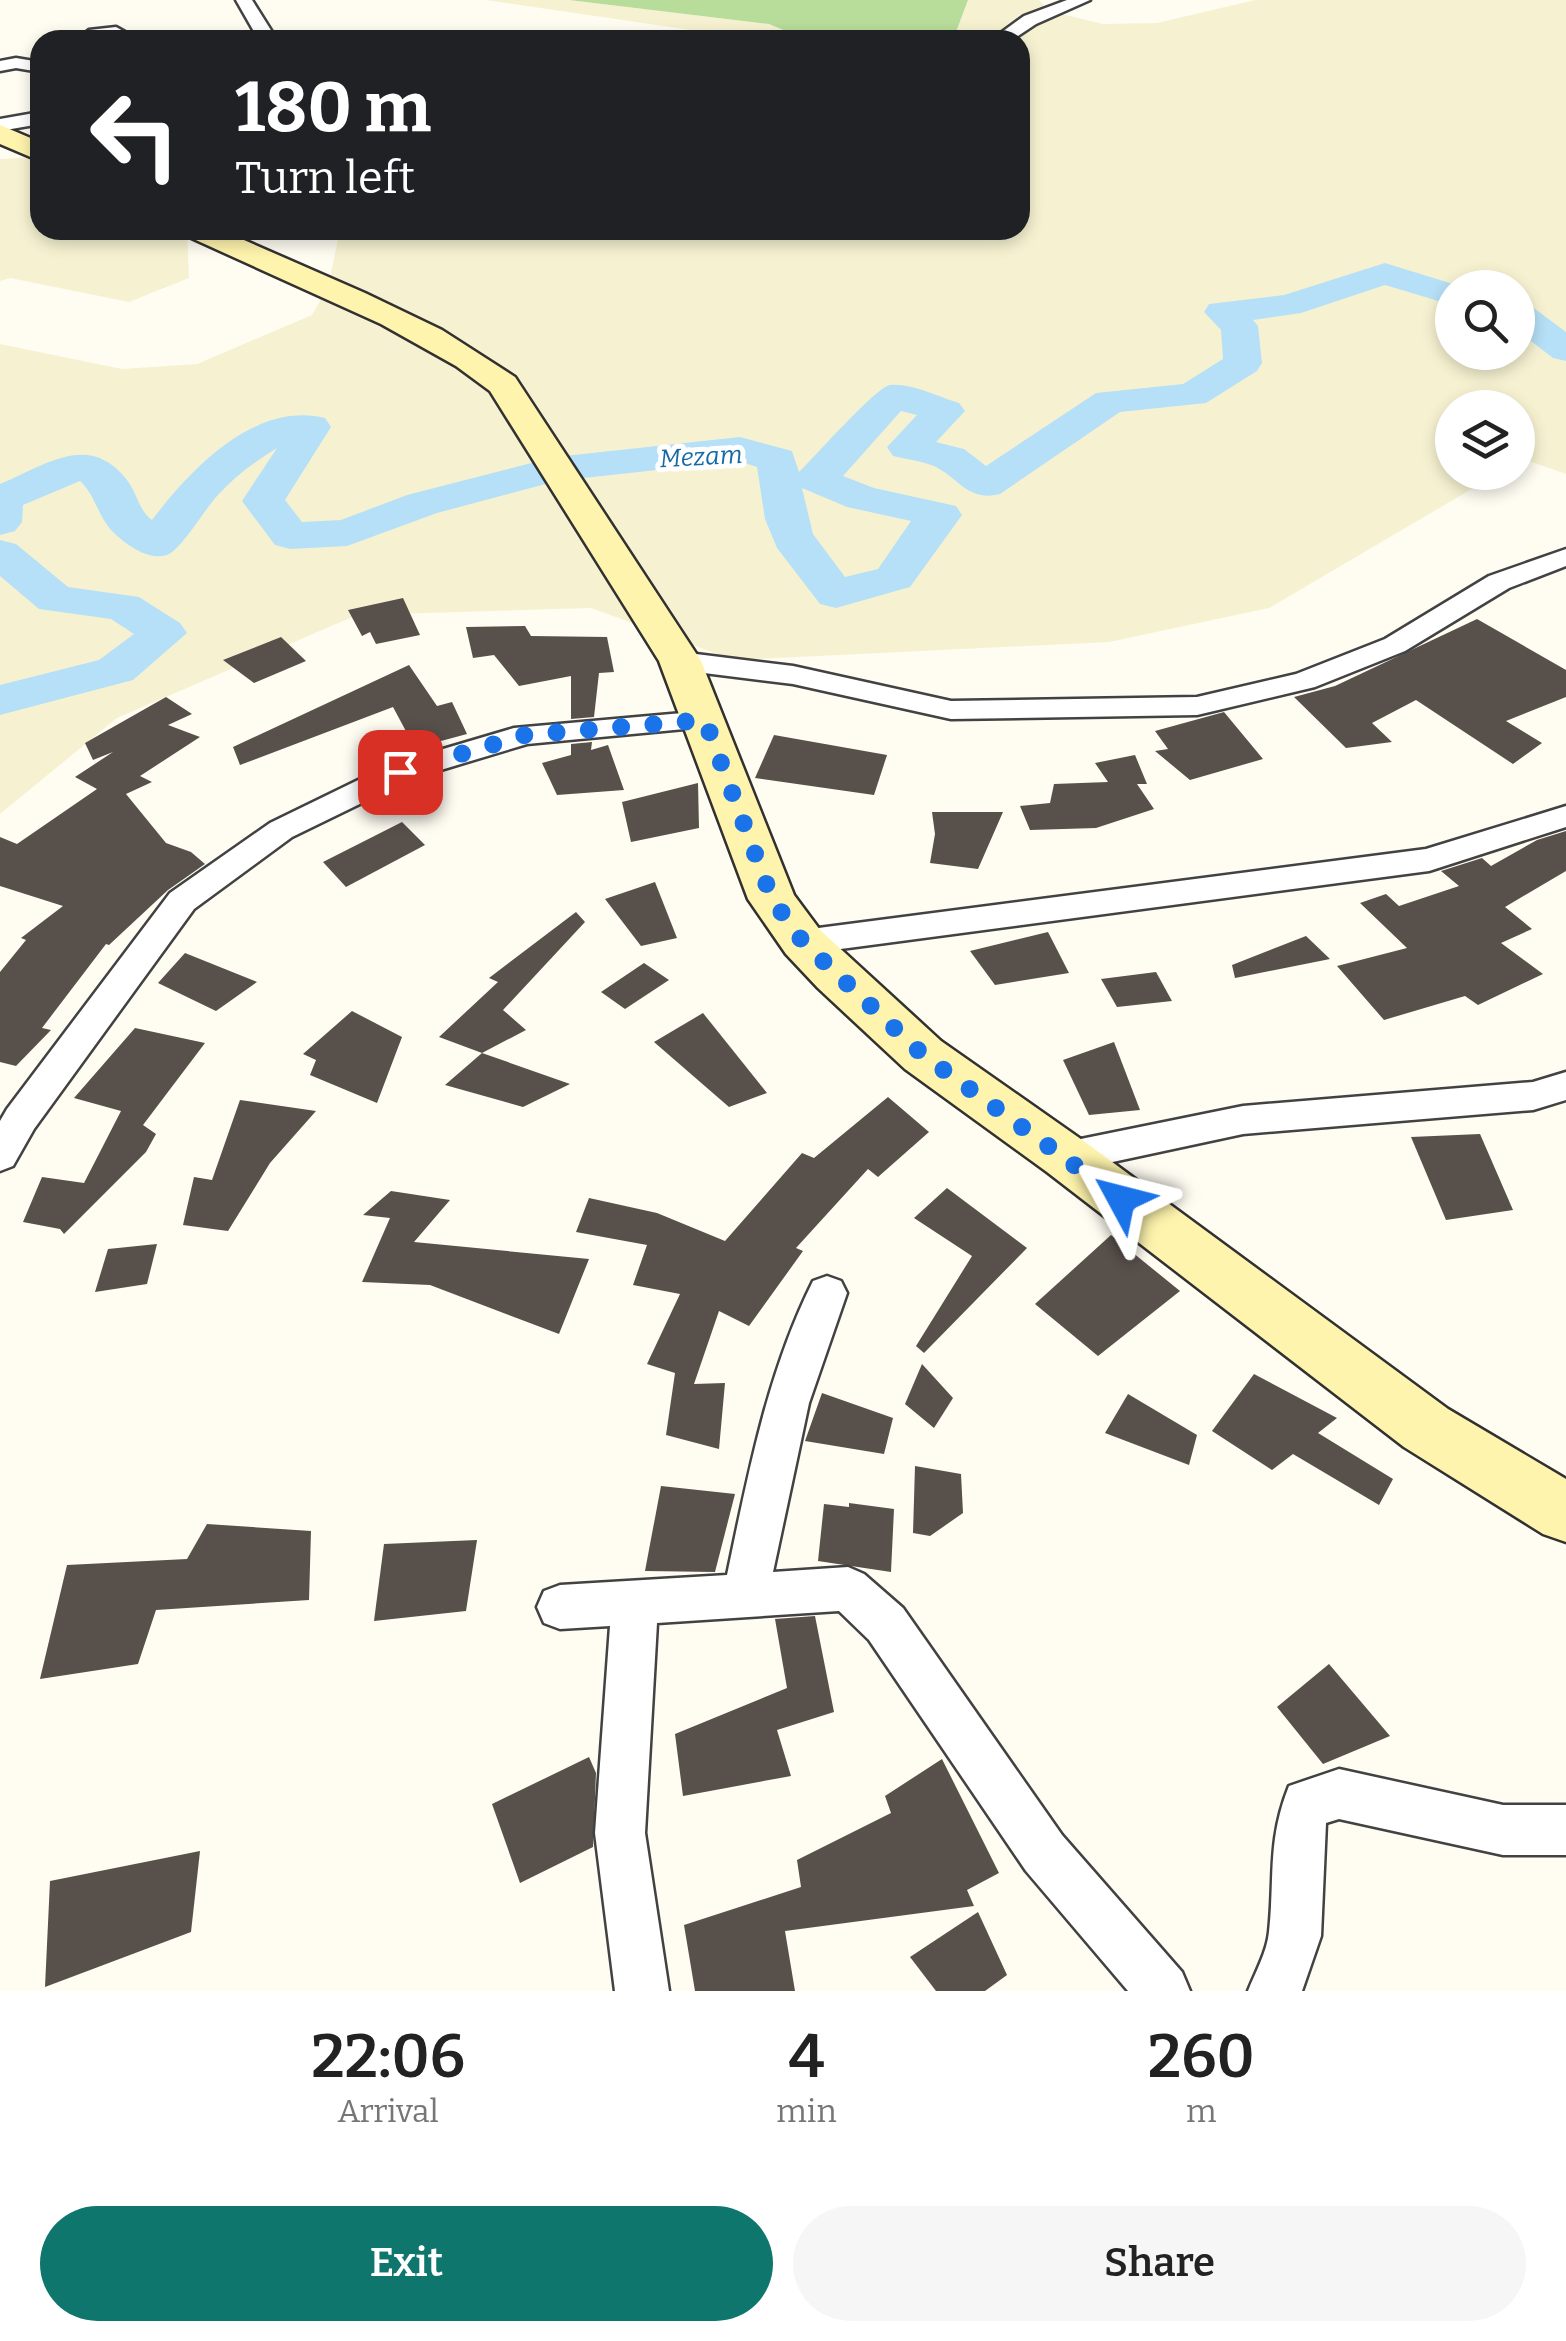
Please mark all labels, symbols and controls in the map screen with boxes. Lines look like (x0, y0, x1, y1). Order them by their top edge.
text: 180 m (235, 66, 431, 150)
icon: left (70, 70, 200, 200)
text: Turn left (235, 151, 415, 205)
map controls (1435, 270, 1535, 490)
button: search (1435, 270, 1535, 370)
button: layers (1435, 390, 1535, 490)
water label: Mezam (659, 440, 743, 474)
pin (358, 730, 443, 815)
icon: arrive (373, 745, 428, 800)
position arrow (1069, 1147, 1173, 1251)
text: 22:06 (311, 2021, 465, 2093)
text: 4 (788, 2021, 825, 2093)
text: 260 (1148, 2021, 1255, 2093)
text: Arrival (337, 2092, 439, 2130)
text: min (776, 2092, 837, 2130)
text: m (1186, 2092, 1217, 2130)
button: Exit (40, 2206, 773, 2321)
button: Share (793, 2206, 1526, 2321)

